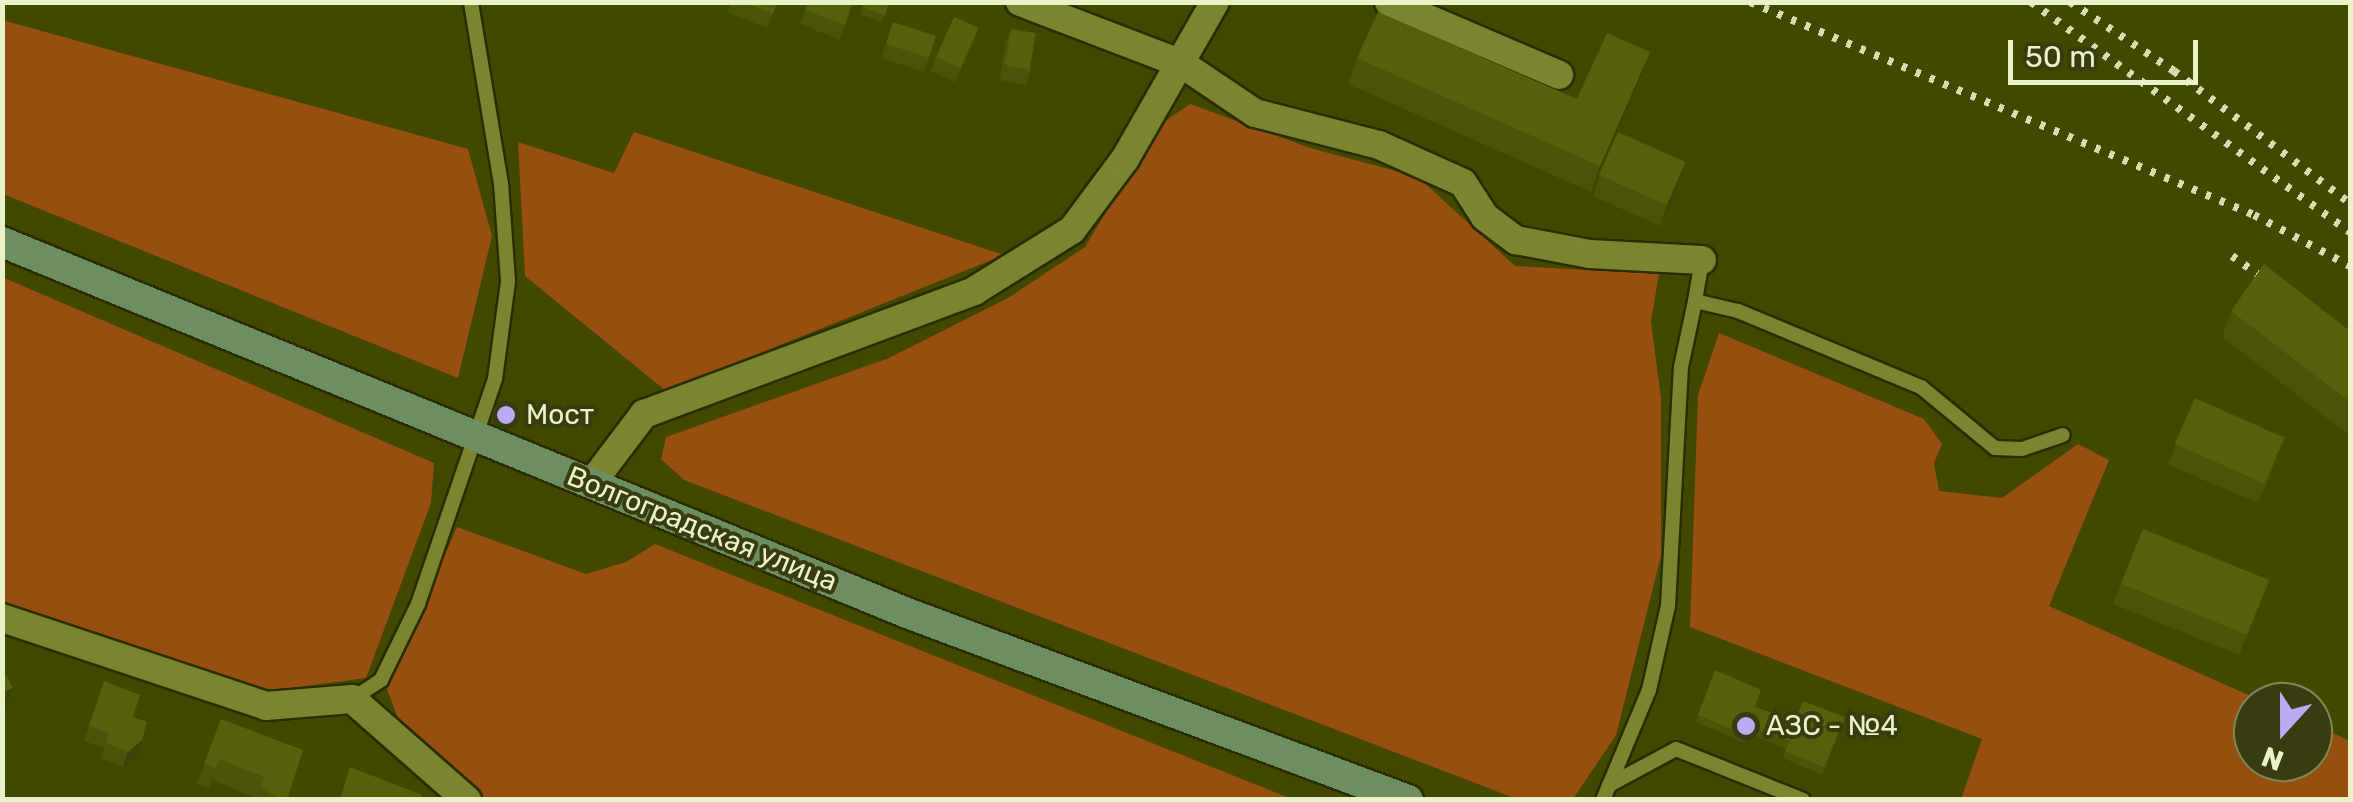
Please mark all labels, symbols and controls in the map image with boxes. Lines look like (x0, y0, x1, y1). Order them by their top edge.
scale bar (2013, 20, 2203, 82)
text: 50 m (2025, 39, 2096, 75)
place label: Мост (526, 398, 594, 432)
marker: Мост (495, 404, 517, 426)
street label: Волгоградская улица (562, 459, 842, 599)
north arrow (2233, 682, 2333, 782)
place label: АЗС - №4 (1766, 709, 1898, 743)
marker: АЗС - №4 (1735, 715, 1757, 737)
text: N (2257, 740, 2288, 778)

